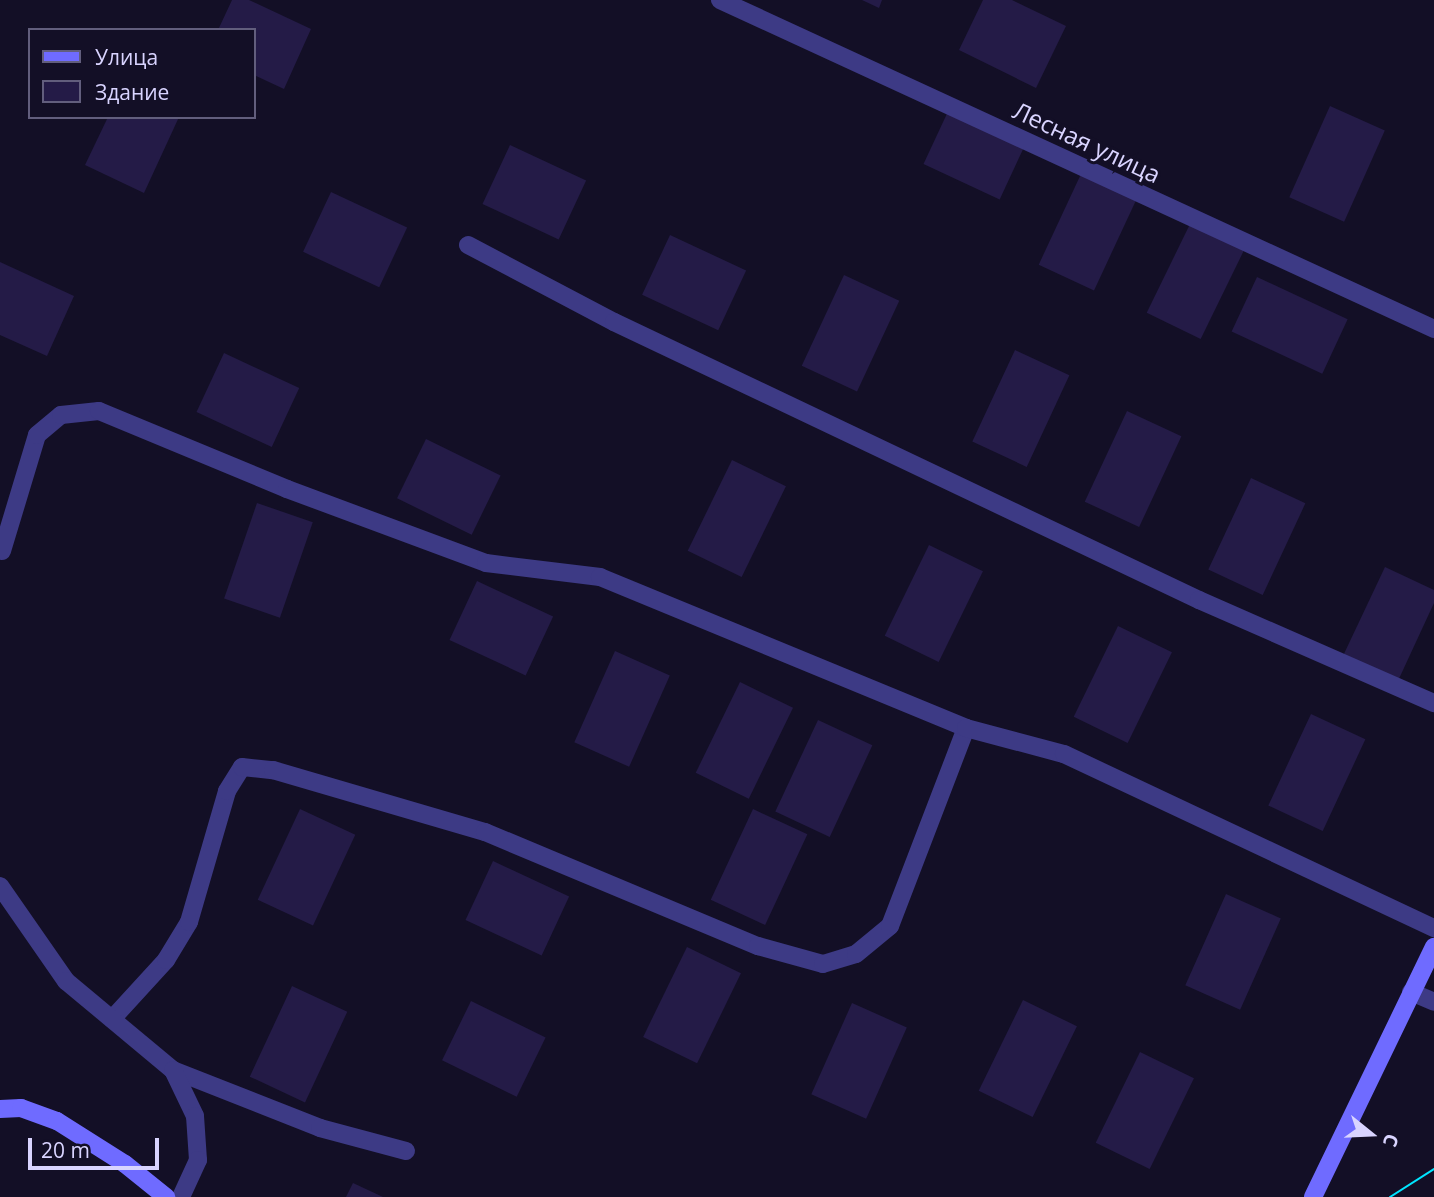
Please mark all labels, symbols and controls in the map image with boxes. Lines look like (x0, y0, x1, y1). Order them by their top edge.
legend (28, 28, 256, 119)
text: Улица (95, 43, 158, 71)
text: Здание (95, 78, 169, 106)
street label: Лесная улица (1009, 95, 1165, 189)
north arrow (1336, 1099, 1406, 1169)
scale bar (32, 1124, 163, 1168)
text: С (1377, 1131, 1405, 1150)
text: 20 m (41, 1136, 90, 1164)

